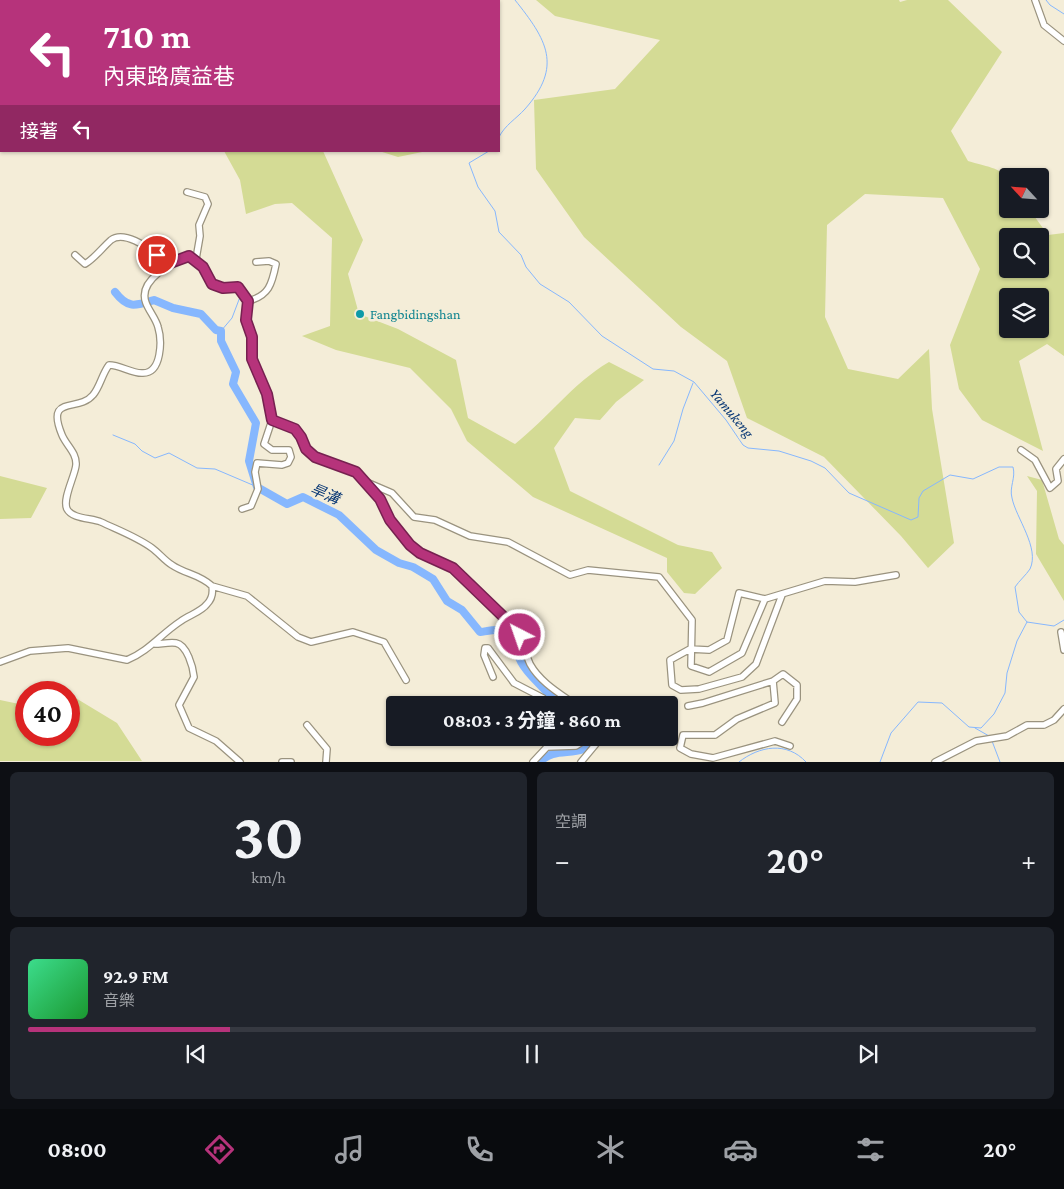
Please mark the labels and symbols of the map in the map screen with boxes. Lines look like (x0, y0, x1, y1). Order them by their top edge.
north arrow (999, 168, 1049, 218)
pin (136, 234, 178, 276)
place label: Fangbidingshan (370, 306, 461, 322)
marker: Fangbidingshan (354, 308, 366, 320)
water label: Yamukeng (706, 385, 757, 442)
water label: 旱溝 (308, 481, 344, 508)
position arrow (493, 608, 545, 660)
speed limit sign: 40 (15, 681, 80, 746)

